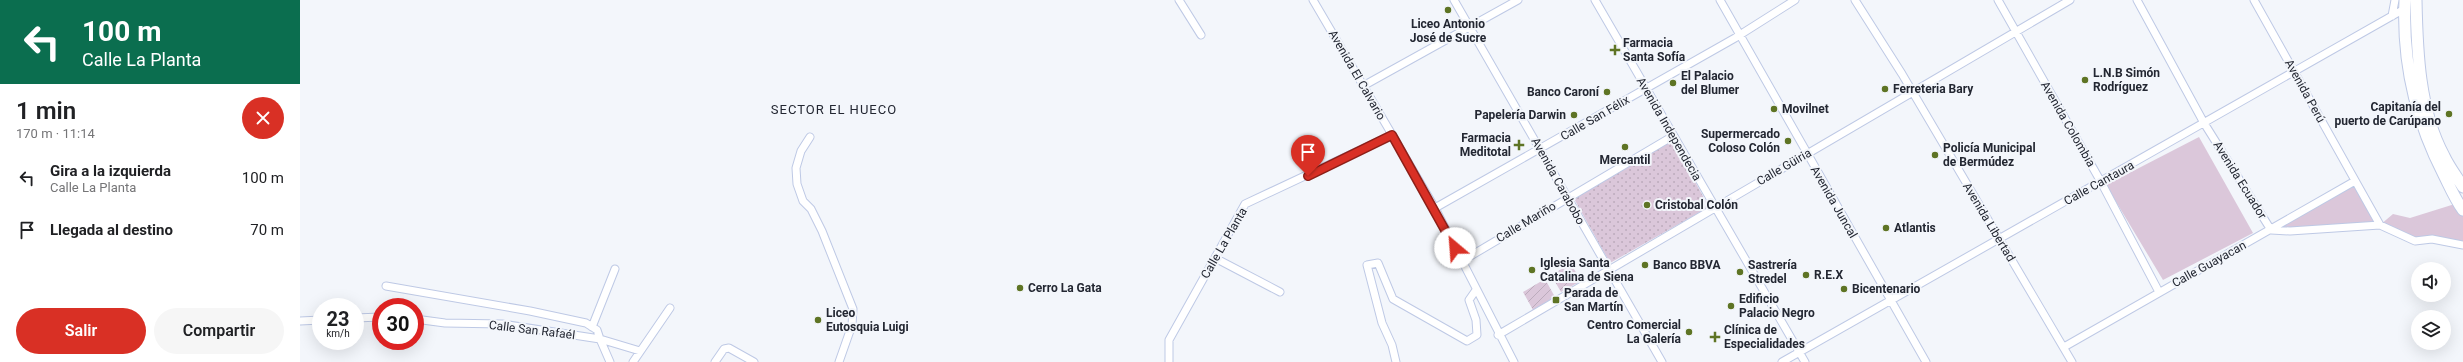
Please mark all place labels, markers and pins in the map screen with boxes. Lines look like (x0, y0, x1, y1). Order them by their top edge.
marker: Liceo Antonio José de Sucre (1443, 5, 1453, 15)
place label: Liceo Antonio José de Sucre (1410, 17, 1487, 45)
place label: Farmacia Santa Sofía (1623, 36, 1686, 64)
marker: Farmacia Santa Sofía (1610, 45, 1620, 55)
place label: L.N.B Simón Rodríguez (2093, 66, 2160, 94)
place label: El Palacio del Blumer (1681, 69, 1740, 97)
marker: L.N.B Simón Rodríguez (2080, 75, 2090, 85)
marker: El Palacio del Blumer (1668, 78, 1678, 88)
place label: Ferreteria Bary (1893, 82, 1974, 96)
marker: Ferreteria Bary (1880, 84, 1890, 94)
place label: Banco Caroní (1527, 85, 1600, 99)
marker: Banco Caroní (1602, 87, 1612, 97)
place label: Capitanía del puerto de Carúpano (2334, 100, 2441, 128)
place label: Movilnet (1782, 102, 1829, 116)
marker: Movilnet (1769, 104, 1779, 114)
place label: Papelería Darwin (1475, 108, 1566, 122)
marker: Capitanía del puerto de Carúpano (2444, 109, 2454, 119)
marker: Papelería Darwin (1569, 110, 1579, 120)
place label: Supermercado Coloso Colón (1701, 127, 1780, 155)
place label: Farmacia Meditotal (1460, 131, 1512, 159)
pin (1291, 135, 1325, 176)
marker: Supermercado Coloso Colón (1783, 136, 1793, 146)
marker: Farmacia Meditotal (1514, 140, 1524, 150)
place label: Policía Municipal de Bermúdez (1943, 141, 2036, 169)
marker: Mercantil (1620, 142, 1630, 152)
marker: Policía Municipal de Bermúdez (1930, 150, 1940, 160)
place label: Mercantil (1599, 153, 1651, 167)
place label: Cristobal Colón (1655, 198, 1738, 212)
marker: Cristobal Colón (1642, 200, 1652, 210)
place label: Atlantis (1894, 221, 1936, 235)
marker: Atlantis (1881, 223, 1891, 233)
place label: Iglesia Santa Catalina de Siena (1540, 256, 1634, 284)
place label: Banco BBVA (1653, 258, 1721, 272)
place label: Sastrería Stredel (1748, 258, 1797, 286)
marker: Banco BBVA (1640, 260, 1650, 270)
marker: Iglesia Santa Catalina de Siena (1527, 265, 1537, 275)
marker: Sastrería Stredel (1735, 267, 1745, 277)
place label: R.E.X (1814, 268, 1843, 282)
marker: R.E.X (1801, 270, 1811, 280)
place label: Cerro La Gata (1028, 281, 1102, 295)
place label: Bicentenario (1852, 282, 1921, 296)
marker: Cerro La Gata (1015, 283, 1025, 293)
marker: Bicentenario (1839, 284, 1849, 294)
place label: Parada de San Martín (1564, 286, 1623, 314)
place label: Edificio Palacio Negro (1739, 292, 1815, 320)
marker: Parada de San Martín (1551, 295, 1561, 305)
marker: Edificio Palacio Negro (1726, 301, 1736, 311)
place label: Liceo Eutosquia Luigi (826, 306, 909, 334)
marker: Liceo Eutosquia Luigi (813, 315, 823, 325)
place label: Centro Comercial La Galería (1587, 318, 1682, 346)
place label: Clínica de Especialidades (1724, 323, 1805, 351)
marker: Centro Comercial La Galería (1684, 327, 1694, 337)
marker: Clínica de Especialidades (1709, 331, 1721, 343)

